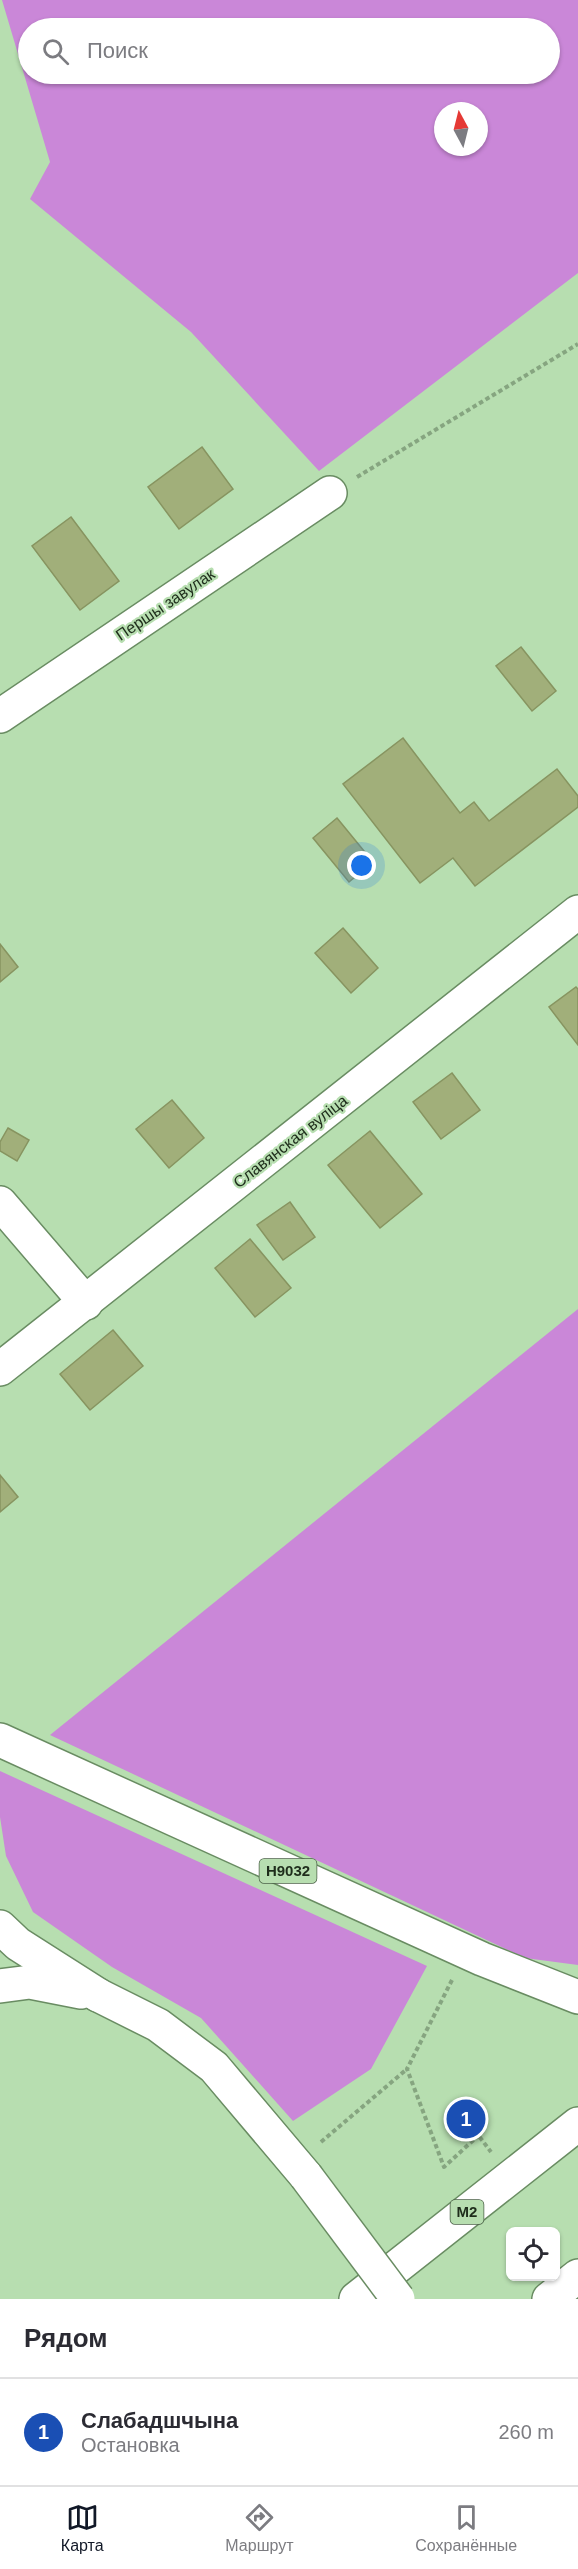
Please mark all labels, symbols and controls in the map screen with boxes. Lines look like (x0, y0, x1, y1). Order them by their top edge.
search box (18, 18, 560, 84)
icon: search (39, 35, 72, 68)
text: Поиск (87, 38, 148, 63)
north arrow (434, 102, 488, 156)
street label: Першы завулак (113, 565, 219, 644)
your location (347, 851, 376, 880)
street label: Славянская вуліца (230, 1092, 351, 1191)
road number: Н9032 (260, 1859, 316, 1883)
pin: 1 (446, 2096, 486, 2142)
road number: М2 (450, 2200, 484, 2224)
map controls (506, 2227, 560, 2281)
button: locate (506, 2227, 560, 2281)
text: Рядом (24, 2323, 107, 2353)
text: Слабадшчына (81, 2408, 238, 2433)
text: 1 (38, 2421, 49, 2443)
text: 260 m (498, 2421, 554, 2443)
text: Остановка (81, 2434, 180, 2456)
tab: Карта (61, 2501, 104, 2555)
tab: Маршрут (225, 2501, 294, 2555)
tab: Сохранённые (415, 2501, 517, 2555)

